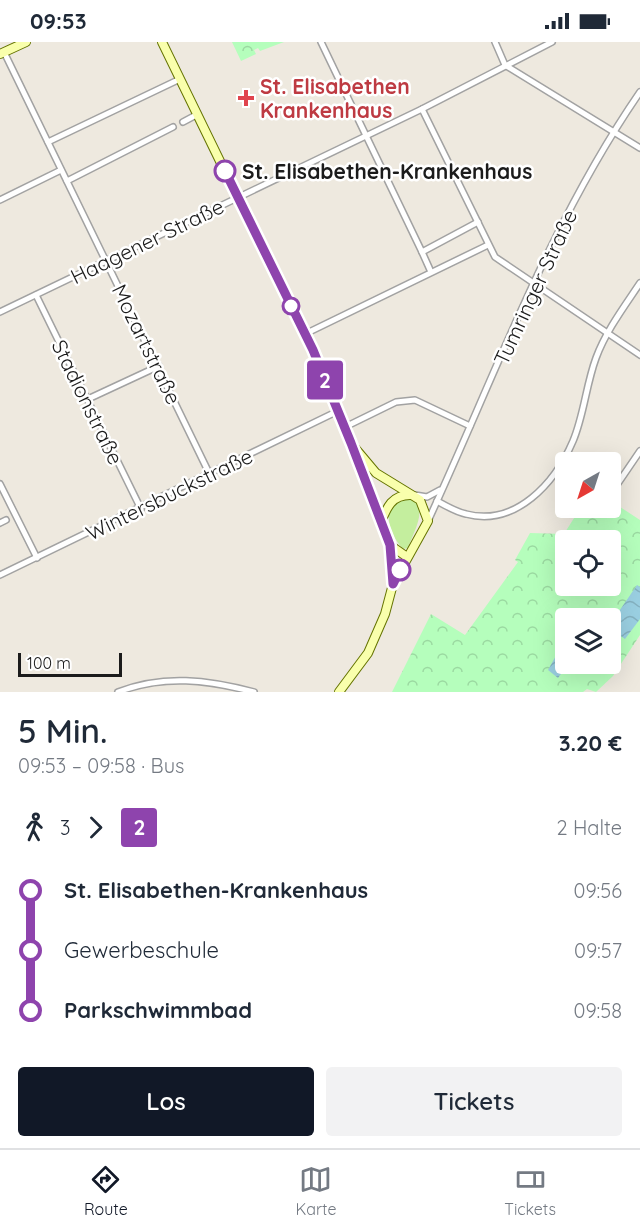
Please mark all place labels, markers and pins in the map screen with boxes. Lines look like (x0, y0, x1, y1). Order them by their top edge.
place label: St. Elisabethen Krankenhaus (260, 73, 410, 123)
marker: St. Elisabethen Krankenhaus (237, 89, 255, 107)
place label: St. Elisabethen-Krankenhaus (242, 158, 532, 184)
marker: St. Elisabethen-Krankenhaus (214, 160, 236, 182)
unlabelled marker (282, 297, 300, 315)
unlabelled marker (389, 559, 411, 581)

